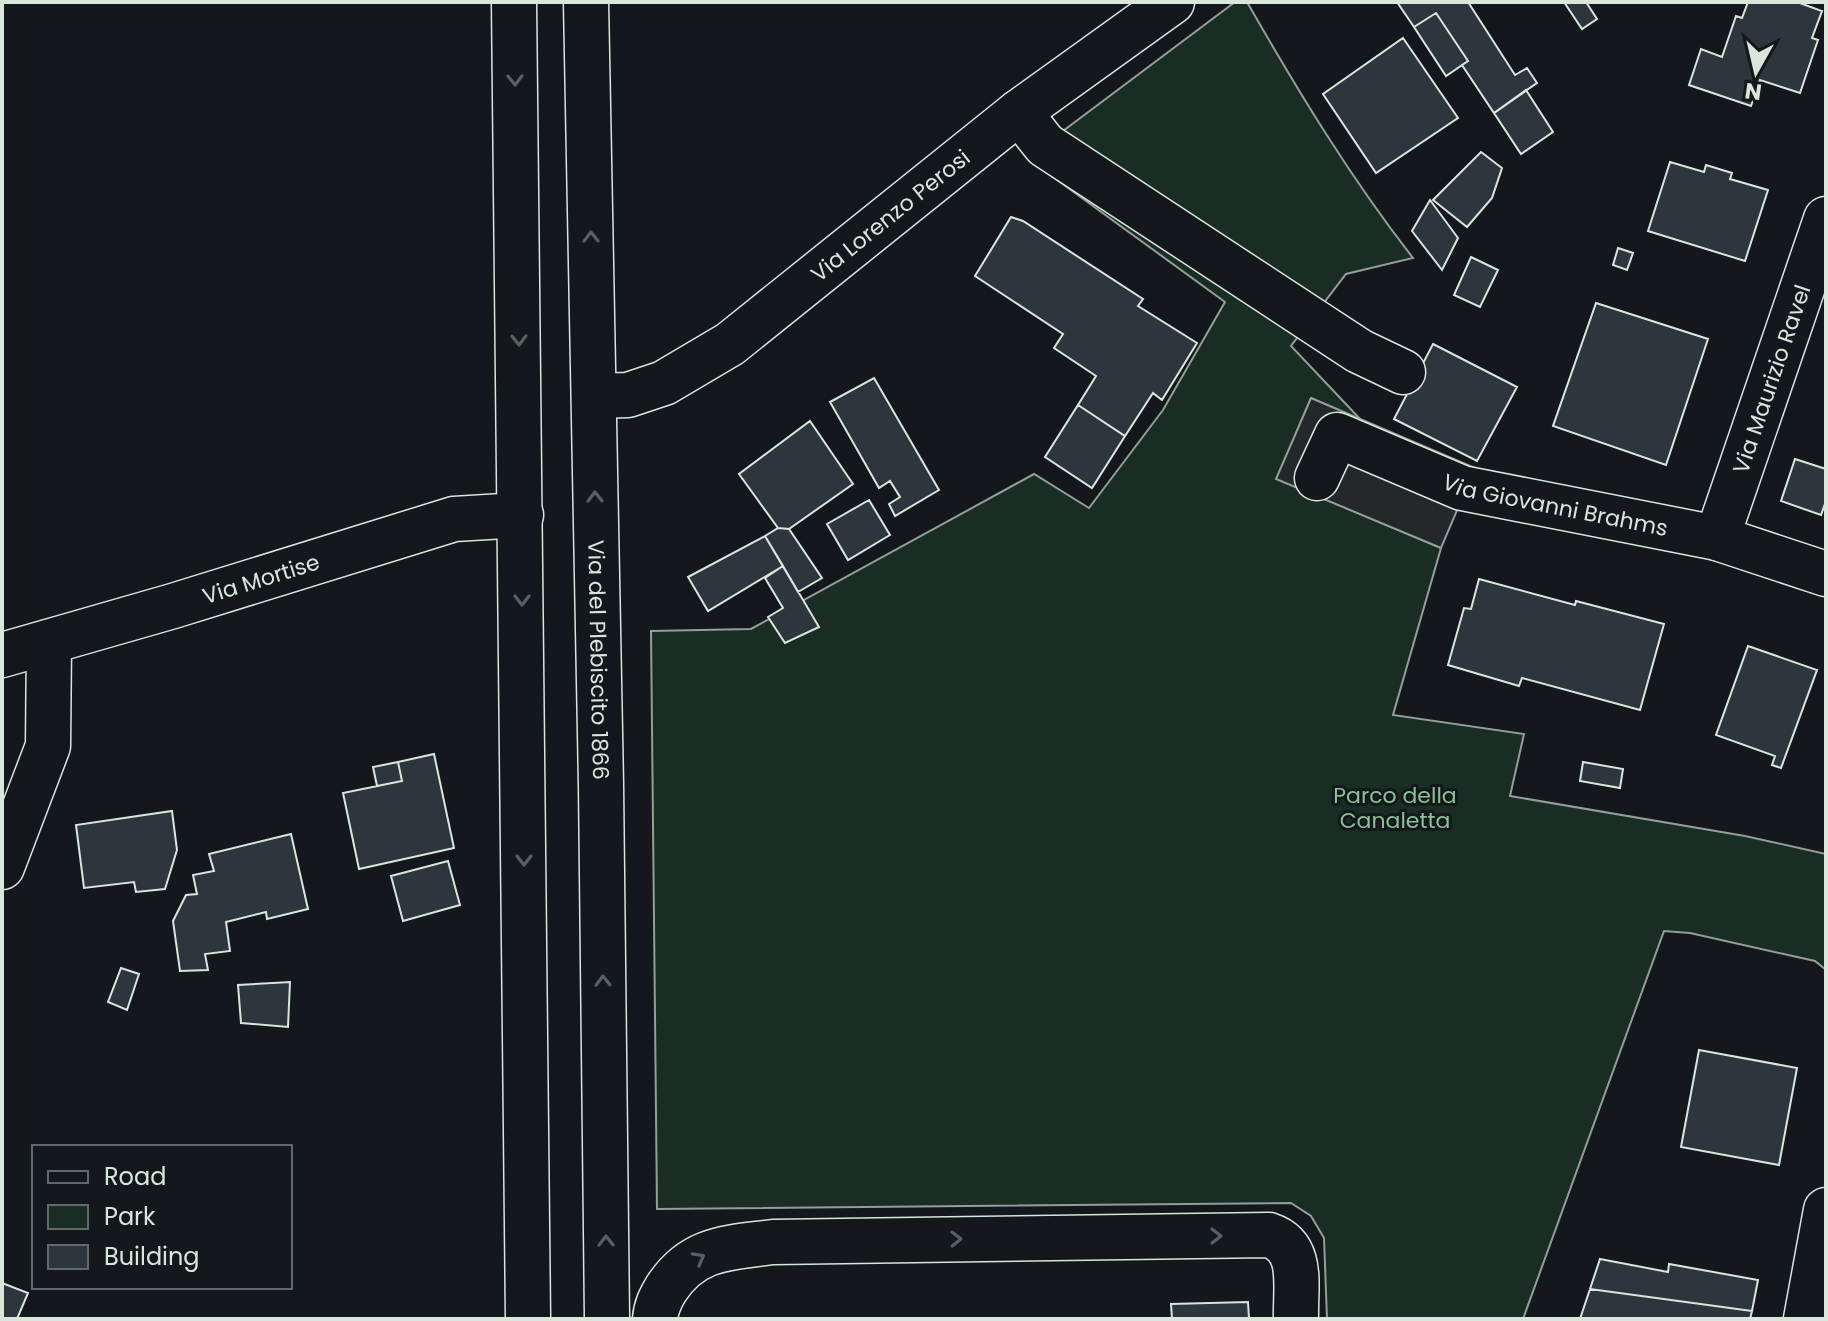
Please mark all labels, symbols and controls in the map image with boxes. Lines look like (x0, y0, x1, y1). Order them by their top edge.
north arrow (1716, 32, 1796, 112)
one-way arrow (507, 74, 524, 87)
text: N (1743, 75, 1764, 108)
street label: Via Lorenzo Perosi (804, 142, 977, 289)
one-way arrow (582, 230, 599, 243)
street label: Via Maurizio Ravel (1725, 281, 1818, 478)
one-way arrow (510, 334, 528, 347)
street label: Via Giovanni Brahms (1438, 466, 1670, 544)
one-way arrow (587, 490, 604, 503)
street label: Via del Plebiscito 1866 (580, 540, 616, 780)
street label: Via Mortise (199, 547, 323, 612)
one-way arrow (513, 594, 531, 607)
park label: Parco della Canaletta (1333, 780, 1457, 836)
one-way arrow (515, 854, 533, 867)
one-way arrow (594, 974, 612, 987)
legend (32, 1145, 292, 1289)
text: Road (104, 1160, 166, 1193)
text: Park (104, 1200, 156, 1233)
one-way arrow (1210, 1227, 1223, 1244)
one-way arrow (950, 1231, 963, 1248)
one-way arrow (597, 1234, 615, 1247)
text: Building (104, 1240, 200, 1273)
one-way arrow (690, 1253, 705, 1268)

